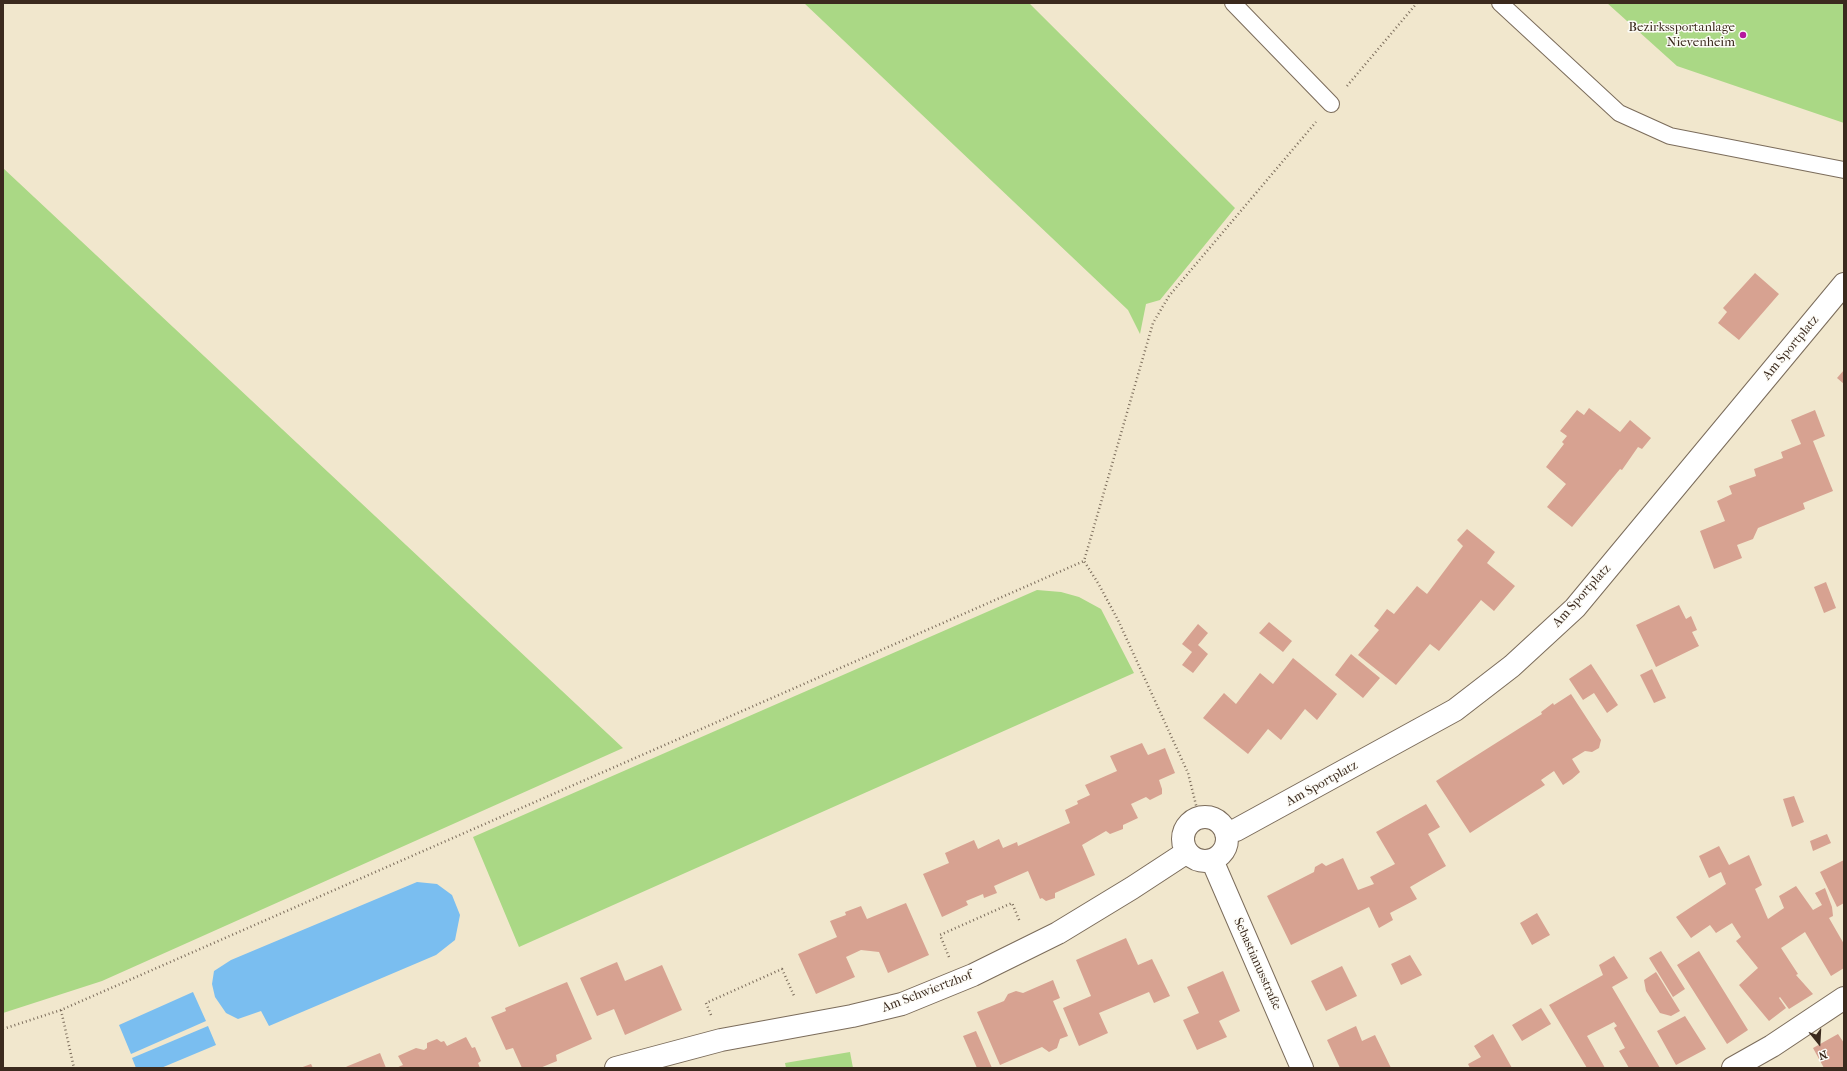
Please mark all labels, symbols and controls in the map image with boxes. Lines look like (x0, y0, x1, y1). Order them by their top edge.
place label: Bezirkssportanlage Nievenheim (1629, 20, 1735, 51)
marker: Bezirkssportanlage Nievenheim (1738, 30, 1748, 40)
street label: Am Sportplatz (1759, 313, 1823, 383)
street label: Am Sportplatz (1550, 561, 1614, 631)
street label: Am Sportplatz (1283, 758, 1361, 810)
street label: Sebastianusstraße (1230, 915, 1284, 1013)
street label: Am Schwiertzhof (880, 968, 974, 1016)
north arrow (1799, 1023, 1839, 1063)
text: N (1817, 1047, 1829, 1062)

